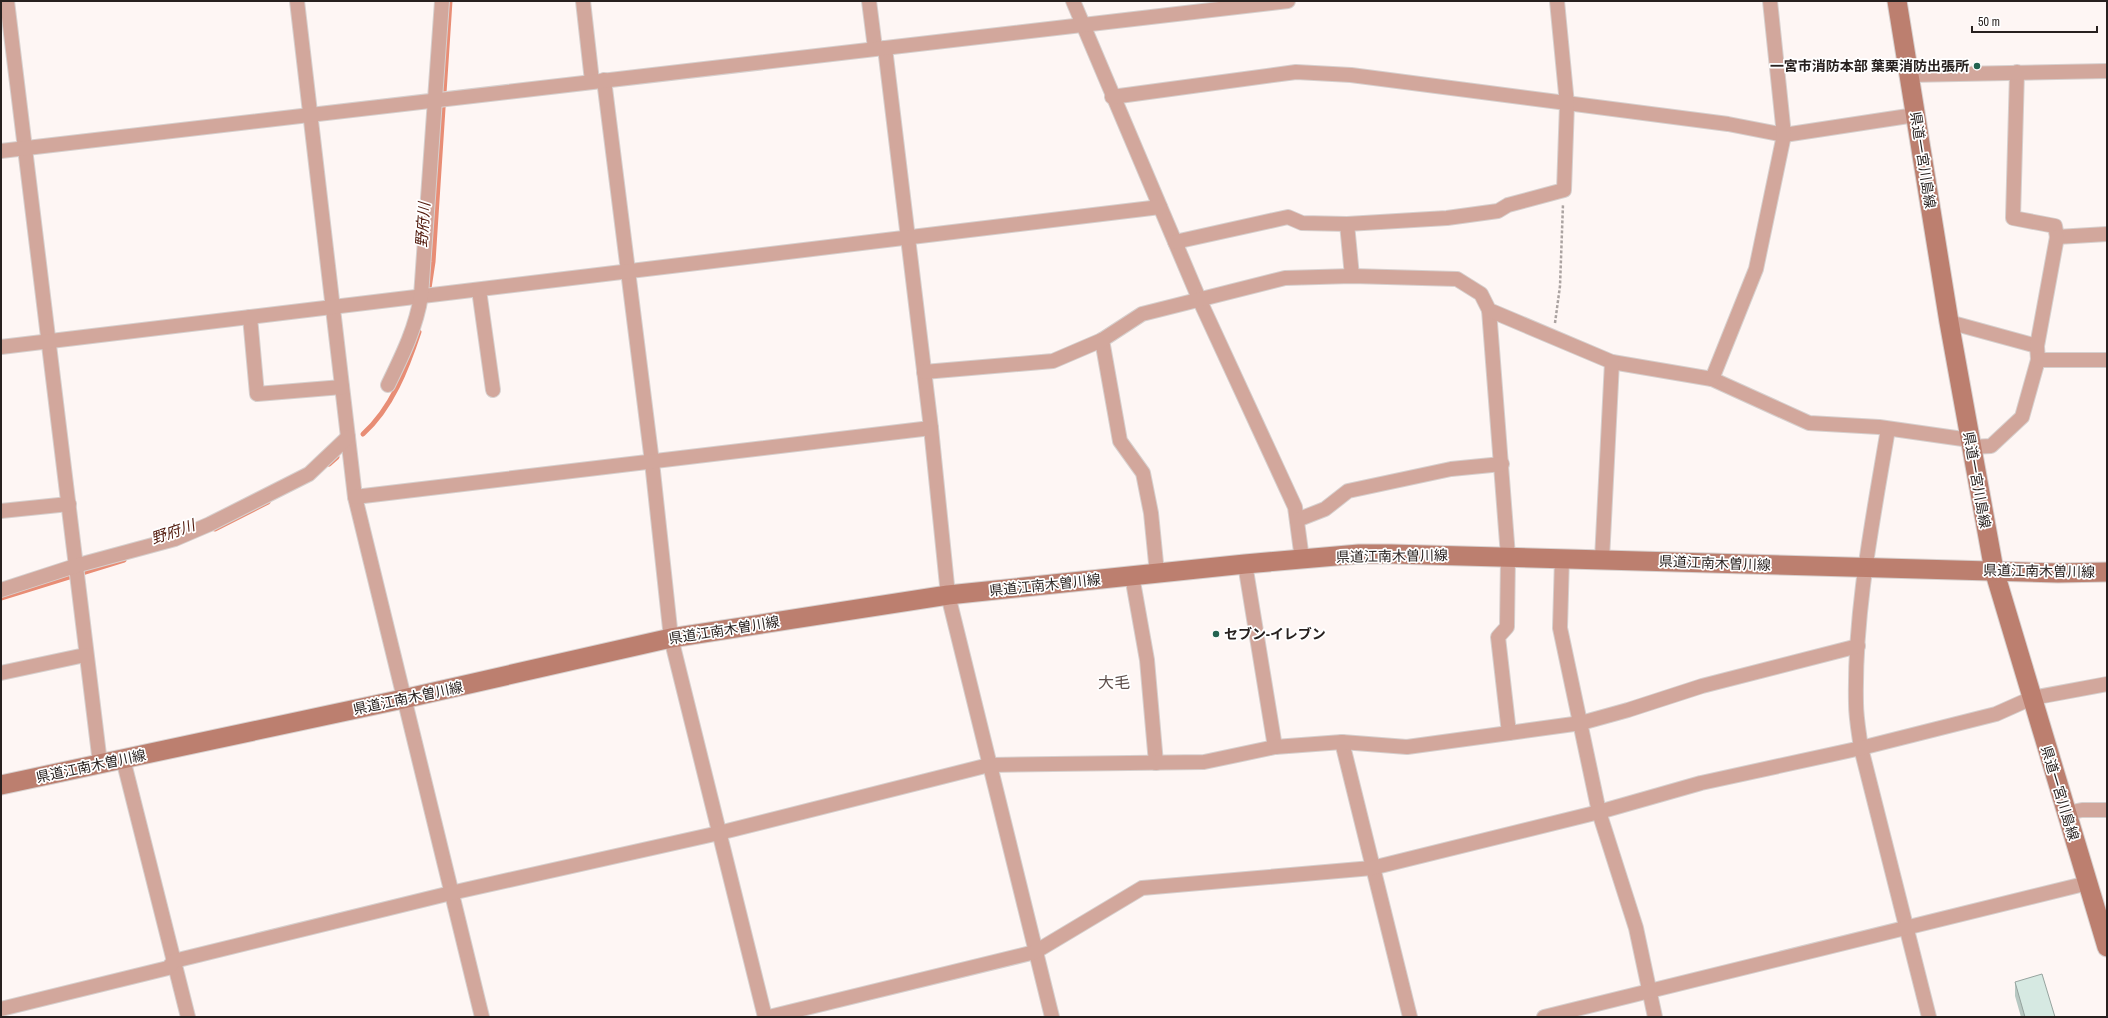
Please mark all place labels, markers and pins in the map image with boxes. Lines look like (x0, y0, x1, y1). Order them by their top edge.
place label: 一宮市消防本部 葉栗消防出張所 (1770, 57, 1969, 75)
marker: 一宮市消防本部 葉栗消防出張所 (1972, 61, 1982, 71)
place label: セブン-イレブン (1224, 625, 1326, 643)
marker: セブン-イレブン (1211, 629, 1221, 639)

